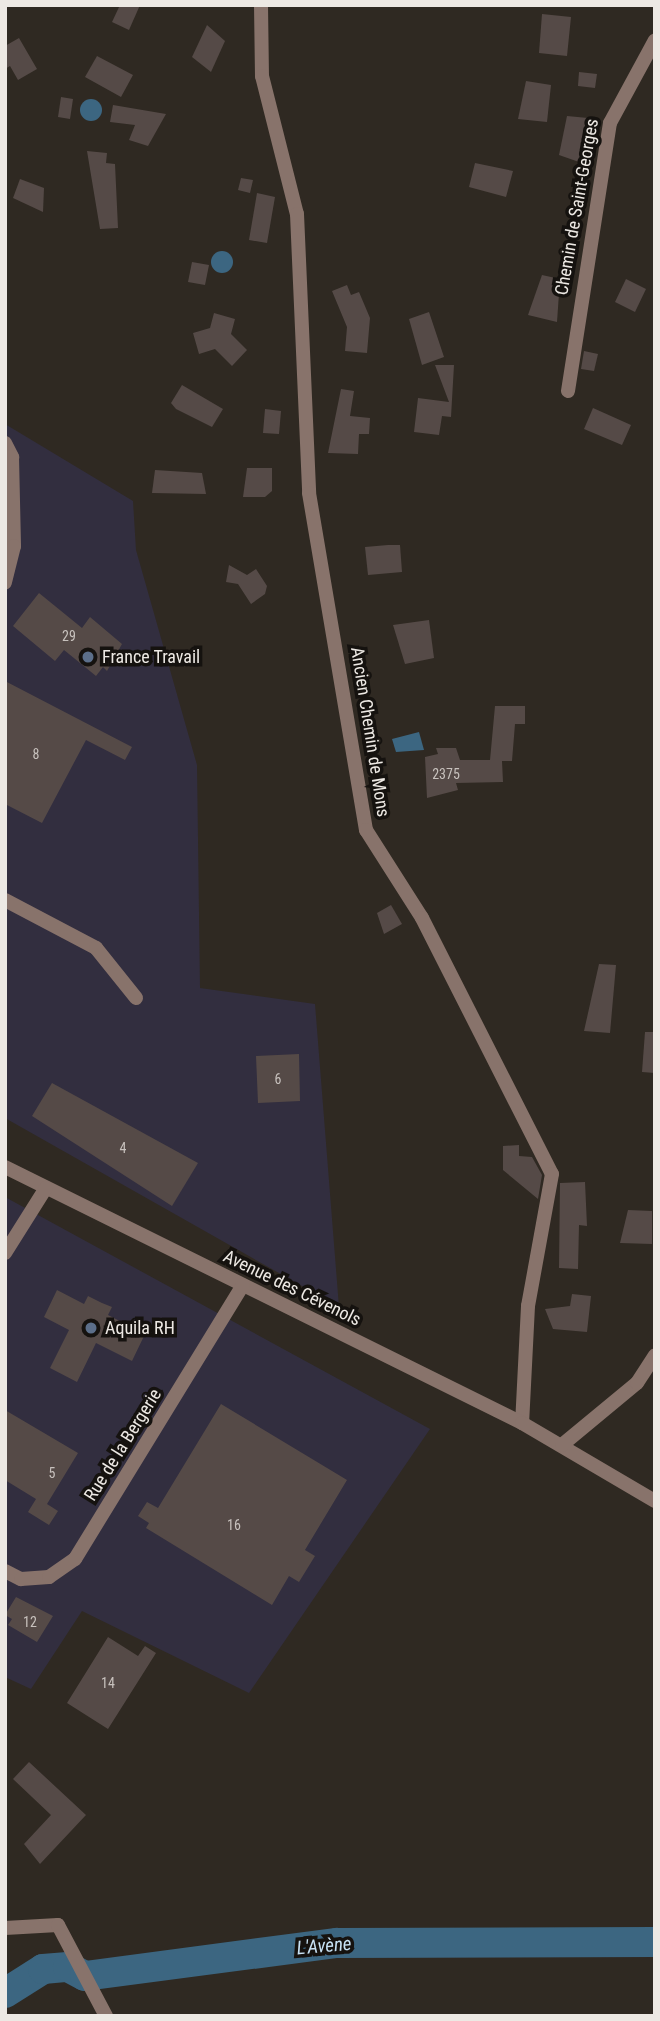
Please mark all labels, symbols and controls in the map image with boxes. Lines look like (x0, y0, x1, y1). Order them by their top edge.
street label: Chemin de Saint-Georges (551, 117, 603, 297)
house number: 29 (62, 628, 76, 644)
street label: Ancien Chemin de Mons (346, 645, 394, 819)
place label: France Travail (102, 646, 201, 668)
marker: France Travail (80, 649, 96, 665)
house number: 8 (33, 746, 39, 762)
house number: 2375 (432, 766, 460, 782)
house number: 6 (275, 1071, 281, 1087)
house number: 4 (120, 1140, 126, 1156)
street label: Avenue des Cévenols (220, 1245, 364, 1331)
place label: Aquila RH (105, 1317, 175, 1339)
marker: Aquila RH (83, 1320, 99, 1336)
street label: Rue de la Bergerie (80, 1385, 166, 1505)
house number: 5 (49, 1465, 55, 1481)
house number: 16 (227, 1517, 241, 1533)
house number: 12 (23, 1614, 37, 1630)
house number: 14 (101, 1675, 115, 1691)
water label: L'Avène (296, 1932, 352, 1960)

